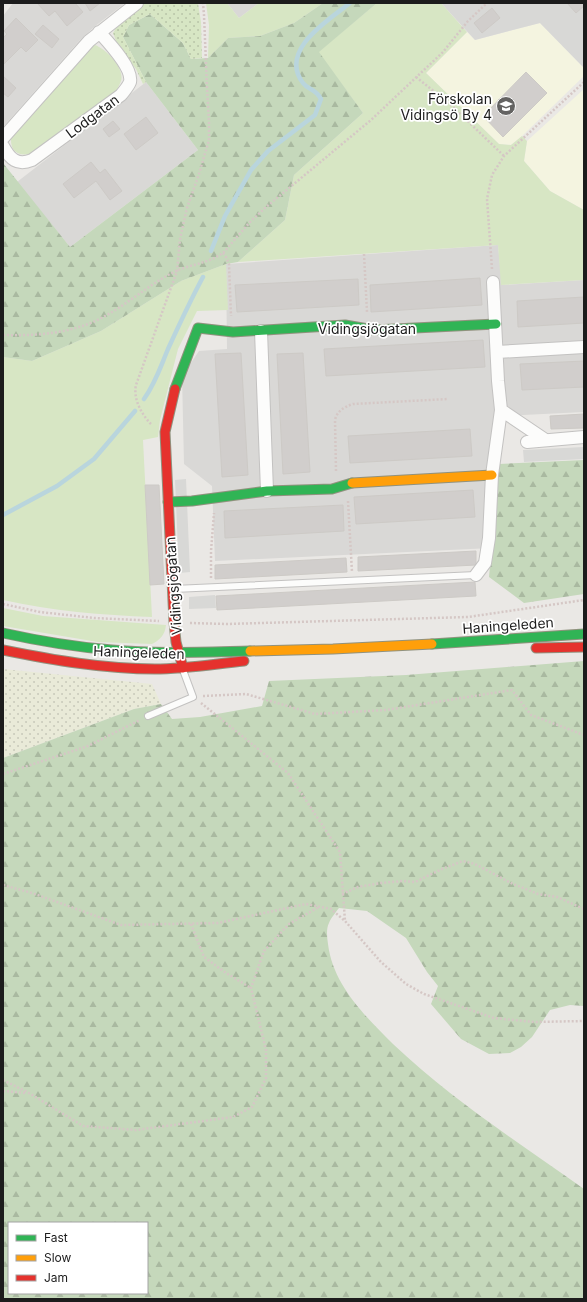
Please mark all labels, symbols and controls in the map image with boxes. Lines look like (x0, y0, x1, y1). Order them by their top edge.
place label: Förskolan Vidingsö By 4 (400, 90, 492, 123)
street label: Lodgatan (62, 91, 122, 141)
school or university icon: Förskolan Vidingsö By 4 (495, 95, 517, 117)
street label: Vidingsjögatan (318, 320, 416, 337)
street label: Vidingsjögatan (161, 536, 185, 636)
street label: Haningeleden (462, 613, 554, 637)
street label: Haningeleden (93, 642, 185, 662)
legend (8, 1222, 148, 1294)
text: Fast (44, 1230, 68, 1245)
text: Slow (44, 1250, 72, 1265)
text: Jam (44, 1270, 68, 1285)

